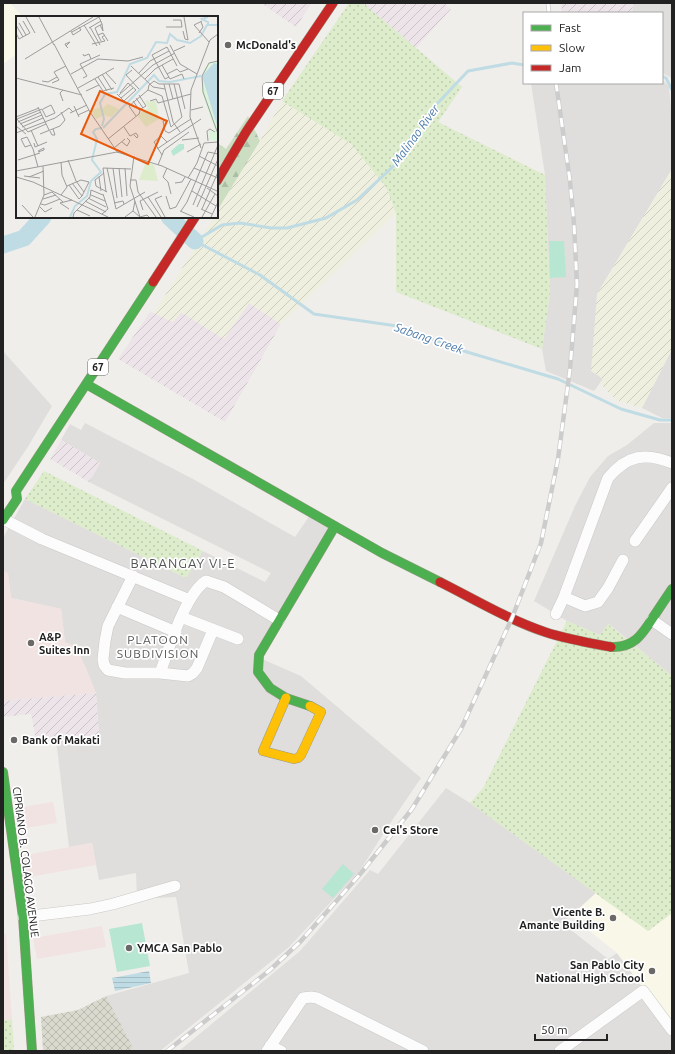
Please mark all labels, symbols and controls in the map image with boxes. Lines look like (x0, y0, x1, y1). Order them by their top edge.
legend (523, 12, 663, 84)
inset map (16, 16, 218, 218)
text: Fast (559, 21, 581, 34)
place label: McDonald's (236, 39, 296, 51)
marker: McDonald's (223, 40, 233, 50)
text: Slow (559, 41, 585, 54)
text: Jam (559, 61, 581, 74)
road number: 67 (263, 83, 283, 99)
water label: Malinao River (389, 102, 442, 168)
water label: Sabang Creek (392, 320, 466, 356)
road number: 67 (88, 359, 108, 375)
district label: BARANGAY VI-E (130, 556, 236, 570)
place label: A&P Suites Inn (39, 631, 90, 656)
district label: PLATOON SUBDIVISION (117, 633, 199, 660)
marker: A&P Suites Inn (26, 638, 36, 648)
place label: Bank of Makati (22, 734, 100, 746)
marker: Bank of Makati (9, 735, 19, 745)
street label: CIPRIANO B. COLAGO AVENUE (11, 786, 41, 938)
place label: Cel's Store (383, 824, 438, 836)
marker: Cel's Store (370, 825, 380, 835)
place label: Vicente B. Amante Building (519, 906, 605, 931)
marker: Vicente B. Amante Building (608, 913, 618, 923)
place label: YMCA San Pablo (137, 942, 223, 954)
marker: YMCA San Pablo (124, 943, 134, 953)
place label: San Pablo City National High School (536, 959, 645, 984)
marker: San Pablo City National High School (647, 966, 657, 976)
scale bar (535, 1016, 607, 1042)
text: 50 m (541, 1023, 568, 1036)

